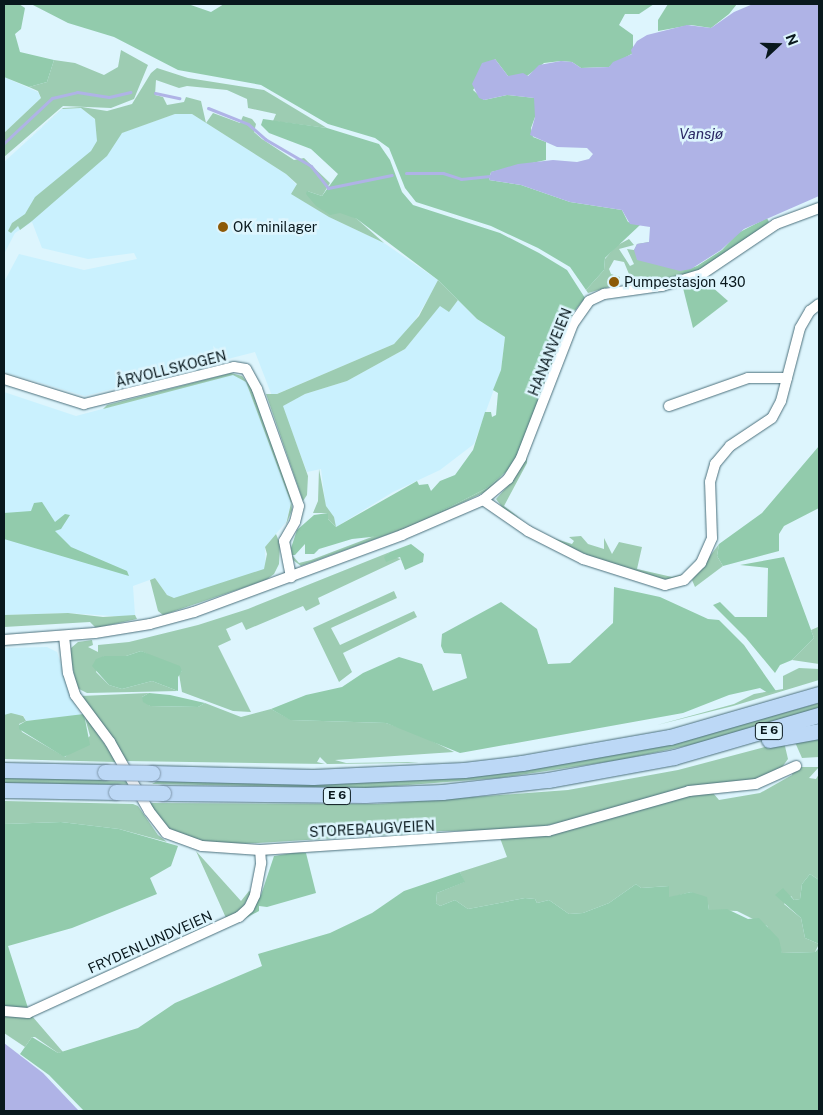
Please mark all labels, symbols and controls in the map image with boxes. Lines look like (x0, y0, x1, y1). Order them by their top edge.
north arrow (753, 20, 803, 70)
text: N (783, 32, 801, 48)
water label: Vansjø (679, 125, 723, 143)
place label: OK minilager (233, 219, 317, 235)
marker: OK minilager (217, 221, 229, 233)
place label: Pumpestasjon 430 (624, 274, 746, 290)
marker: Pumpestasjon 430 (608, 276, 620, 288)
street label: HANANVEIEN (525, 306, 575, 398)
street label: ÅRVOLLSKOGEN (114, 347, 228, 391)
road number: E 6 (754, 721, 784, 740)
road number: E 6 (322, 786, 352, 806)
street label: STOREBAUGVEIEN (309, 817, 435, 841)
street label: FRYDENLUNDVEIEN (85, 907, 215, 977)

